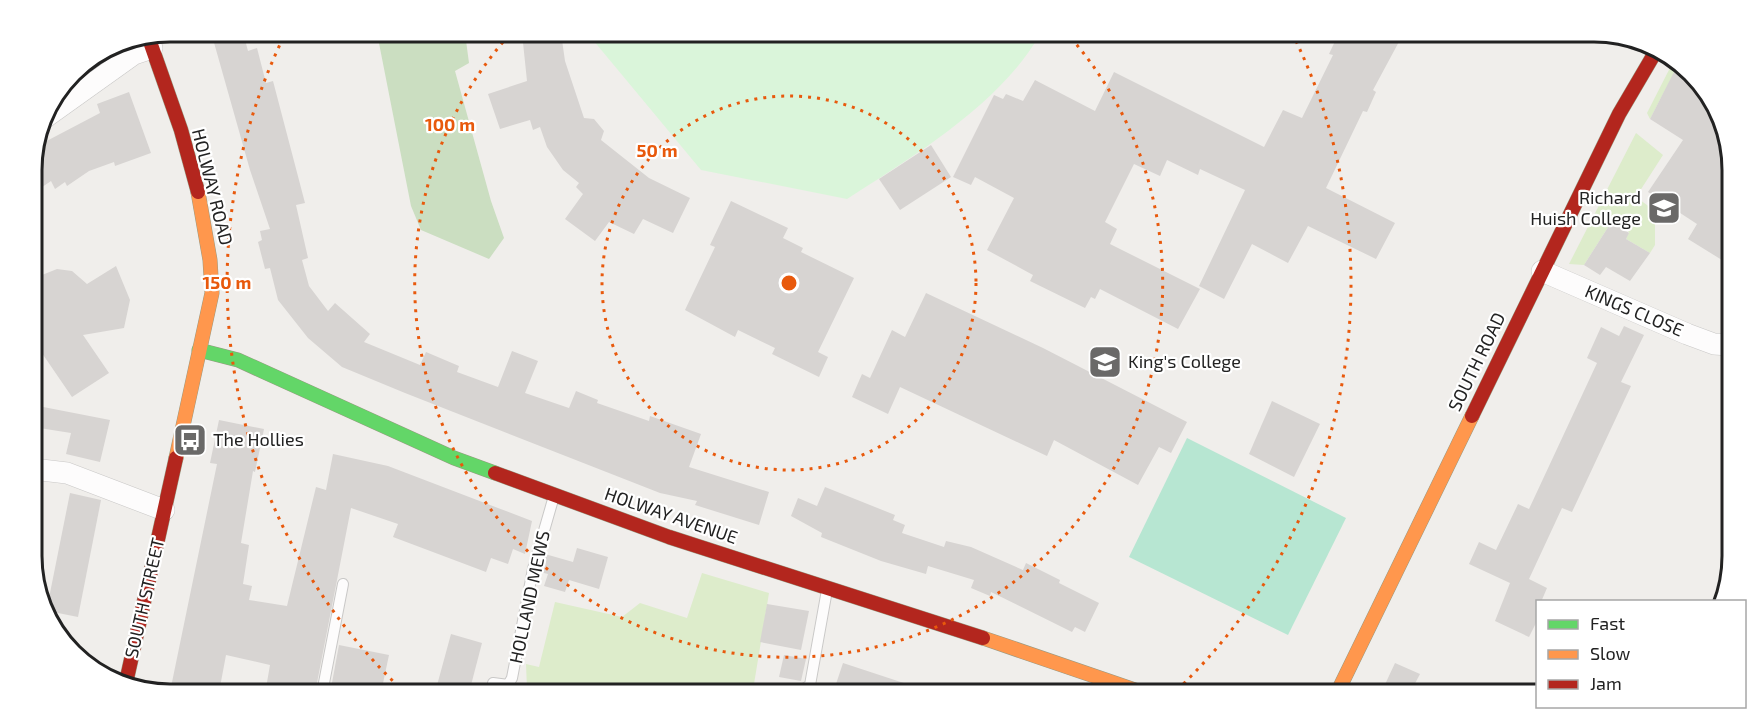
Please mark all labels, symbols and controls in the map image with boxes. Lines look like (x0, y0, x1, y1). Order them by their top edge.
text: 100 m (425, 113, 475, 135)
street label: HOLWAY ROAD (188, 126, 238, 247)
text: 50 m (636, 139, 678, 161)
place label: Richard Huish College (1530, 186, 1641, 229)
school or university icon: Richard Huish College (1646, 190, 1682, 226)
text: 150 m (203, 271, 251, 293)
centre of rings (779, 273, 799, 293)
street label: KINGS CLOSE (1582, 279, 1687, 341)
street label: SOUTH ROAD (1443, 309, 1509, 414)
school or university icon: King's College (1087, 344, 1123, 380)
place label: King's College (1128, 350, 1241, 372)
bus stop icon: The Hollies (172, 422, 208, 458)
place label: The Hollies (213, 428, 304, 450)
street label: HOLWAY AVENUE (602, 482, 741, 548)
street label: HOLLAND MEWS (504, 528, 554, 665)
street label: SOUTH STREET (119, 535, 169, 660)
legend (1536, 600, 1746, 708)
text: Fast (1590, 612, 1625, 634)
text: Slow (1590, 642, 1631, 664)
text: Jam (1590, 672, 1622, 694)

